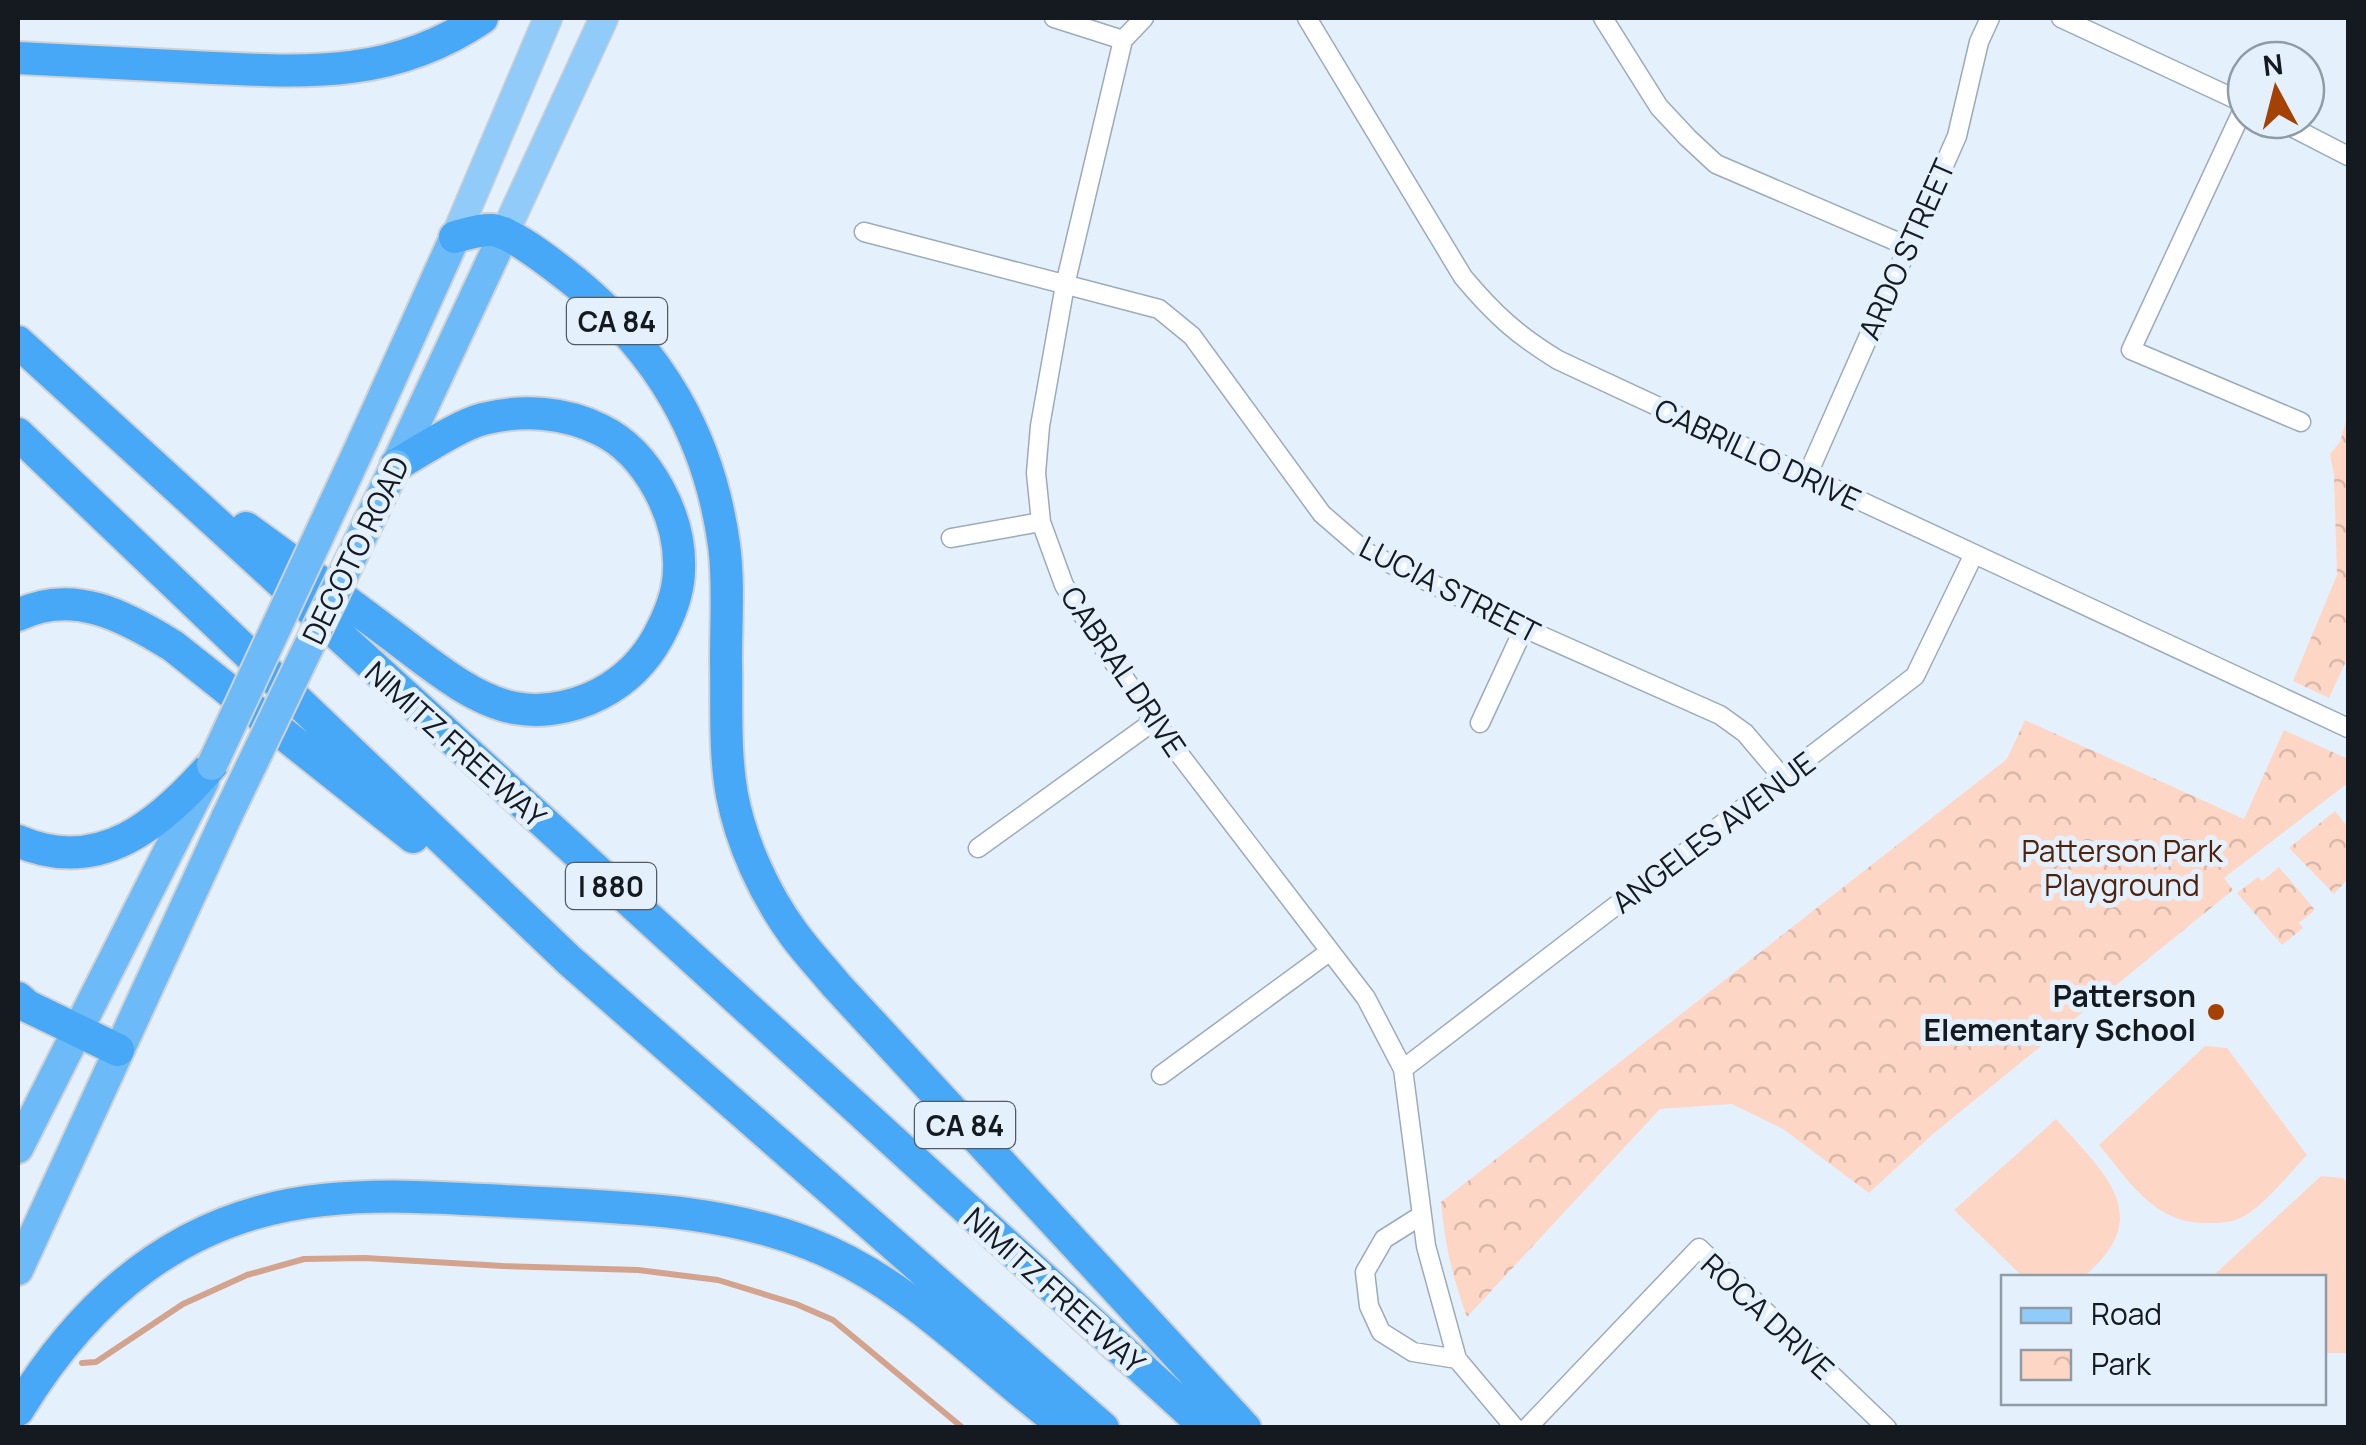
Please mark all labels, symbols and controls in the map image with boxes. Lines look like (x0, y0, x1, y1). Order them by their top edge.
north arrow (2226, 40, 2326, 140)
text: N (2261, 44, 2285, 84)
street label: ARDO STREET (1848, 152, 1964, 346)
road number: CA 84 (567, 298, 667, 344)
street label: CABRILLO DRIVE (1648, 388, 1868, 520)
street label: DECOTO ROAD (292, 449, 418, 651)
street label: LUCIA STREET (1353, 526, 1547, 652)
street label: CABRAL DRIVE (1052, 578, 1196, 764)
street label: NIMITZ FREEWAY (357, 652, 555, 836)
street label: ANGELES AVENUE (1603, 742, 1823, 922)
park label: Patterson Park Playground (2021, 830, 2224, 905)
road number: I 880 (566, 863, 656, 909)
place label: Patterson Elementary School (1924, 975, 2196, 1050)
marker: Patterson Elementary School (2205, 1001, 2227, 1023)
road number: CA 84 (915, 1102, 1015, 1148)
street label: NIMITZ FREEWAY (956, 1198, 1154, 1382)
street label: ROCA DRIVE (1693, 1244, 1843, 1388)
legend (2001, 1275, 2326, 1405)
text: Road (2091, 1293, 2162, 1334)
text: Park (2091, 1343, 2152, 1384)

